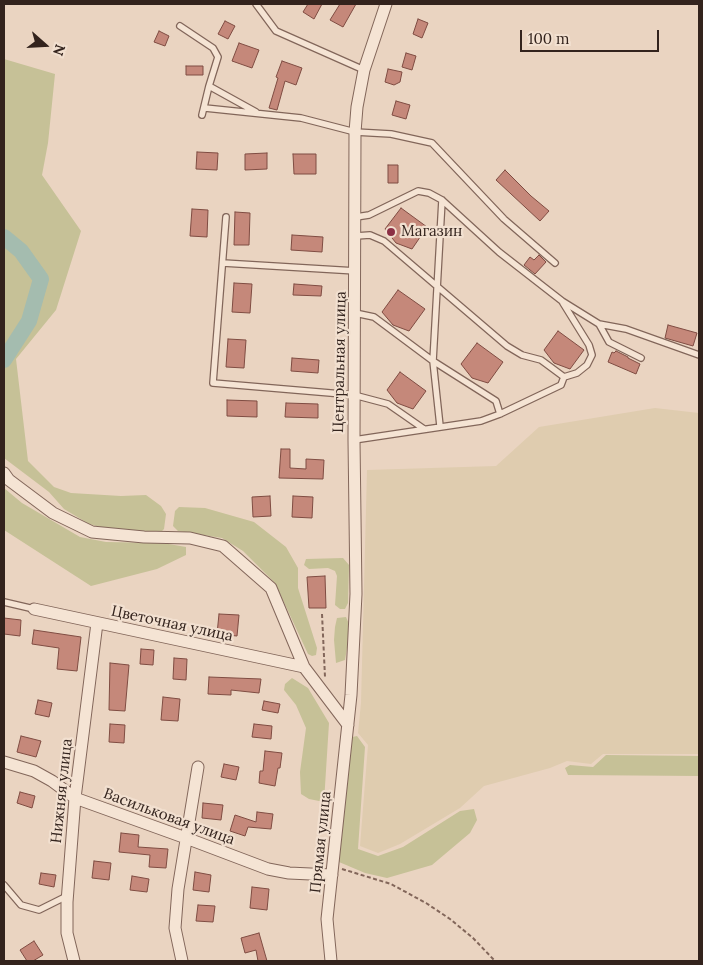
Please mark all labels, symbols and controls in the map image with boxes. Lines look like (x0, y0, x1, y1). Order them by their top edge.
north arrow (20, 20, 70, 70)
scale bar (523, 20, 662, 52)
text: 100 m (528, 29, 569, 48)
text: N (49, 42, 69, 58)
place label: Магазин (401, 223, 462, 241)
marker: Магазин (385, 226, 397, 238)
street label: Центральная улица (330, 291, 350, 433)
street label: Цветочная улица (109, 602, 235, 646)
street label: Нижняя улица (48, 738, 76, 844)
street label: Васильковая улица (101, 785, 237, 849)
street label: Прямая улица (307, 790, 335, 894)

